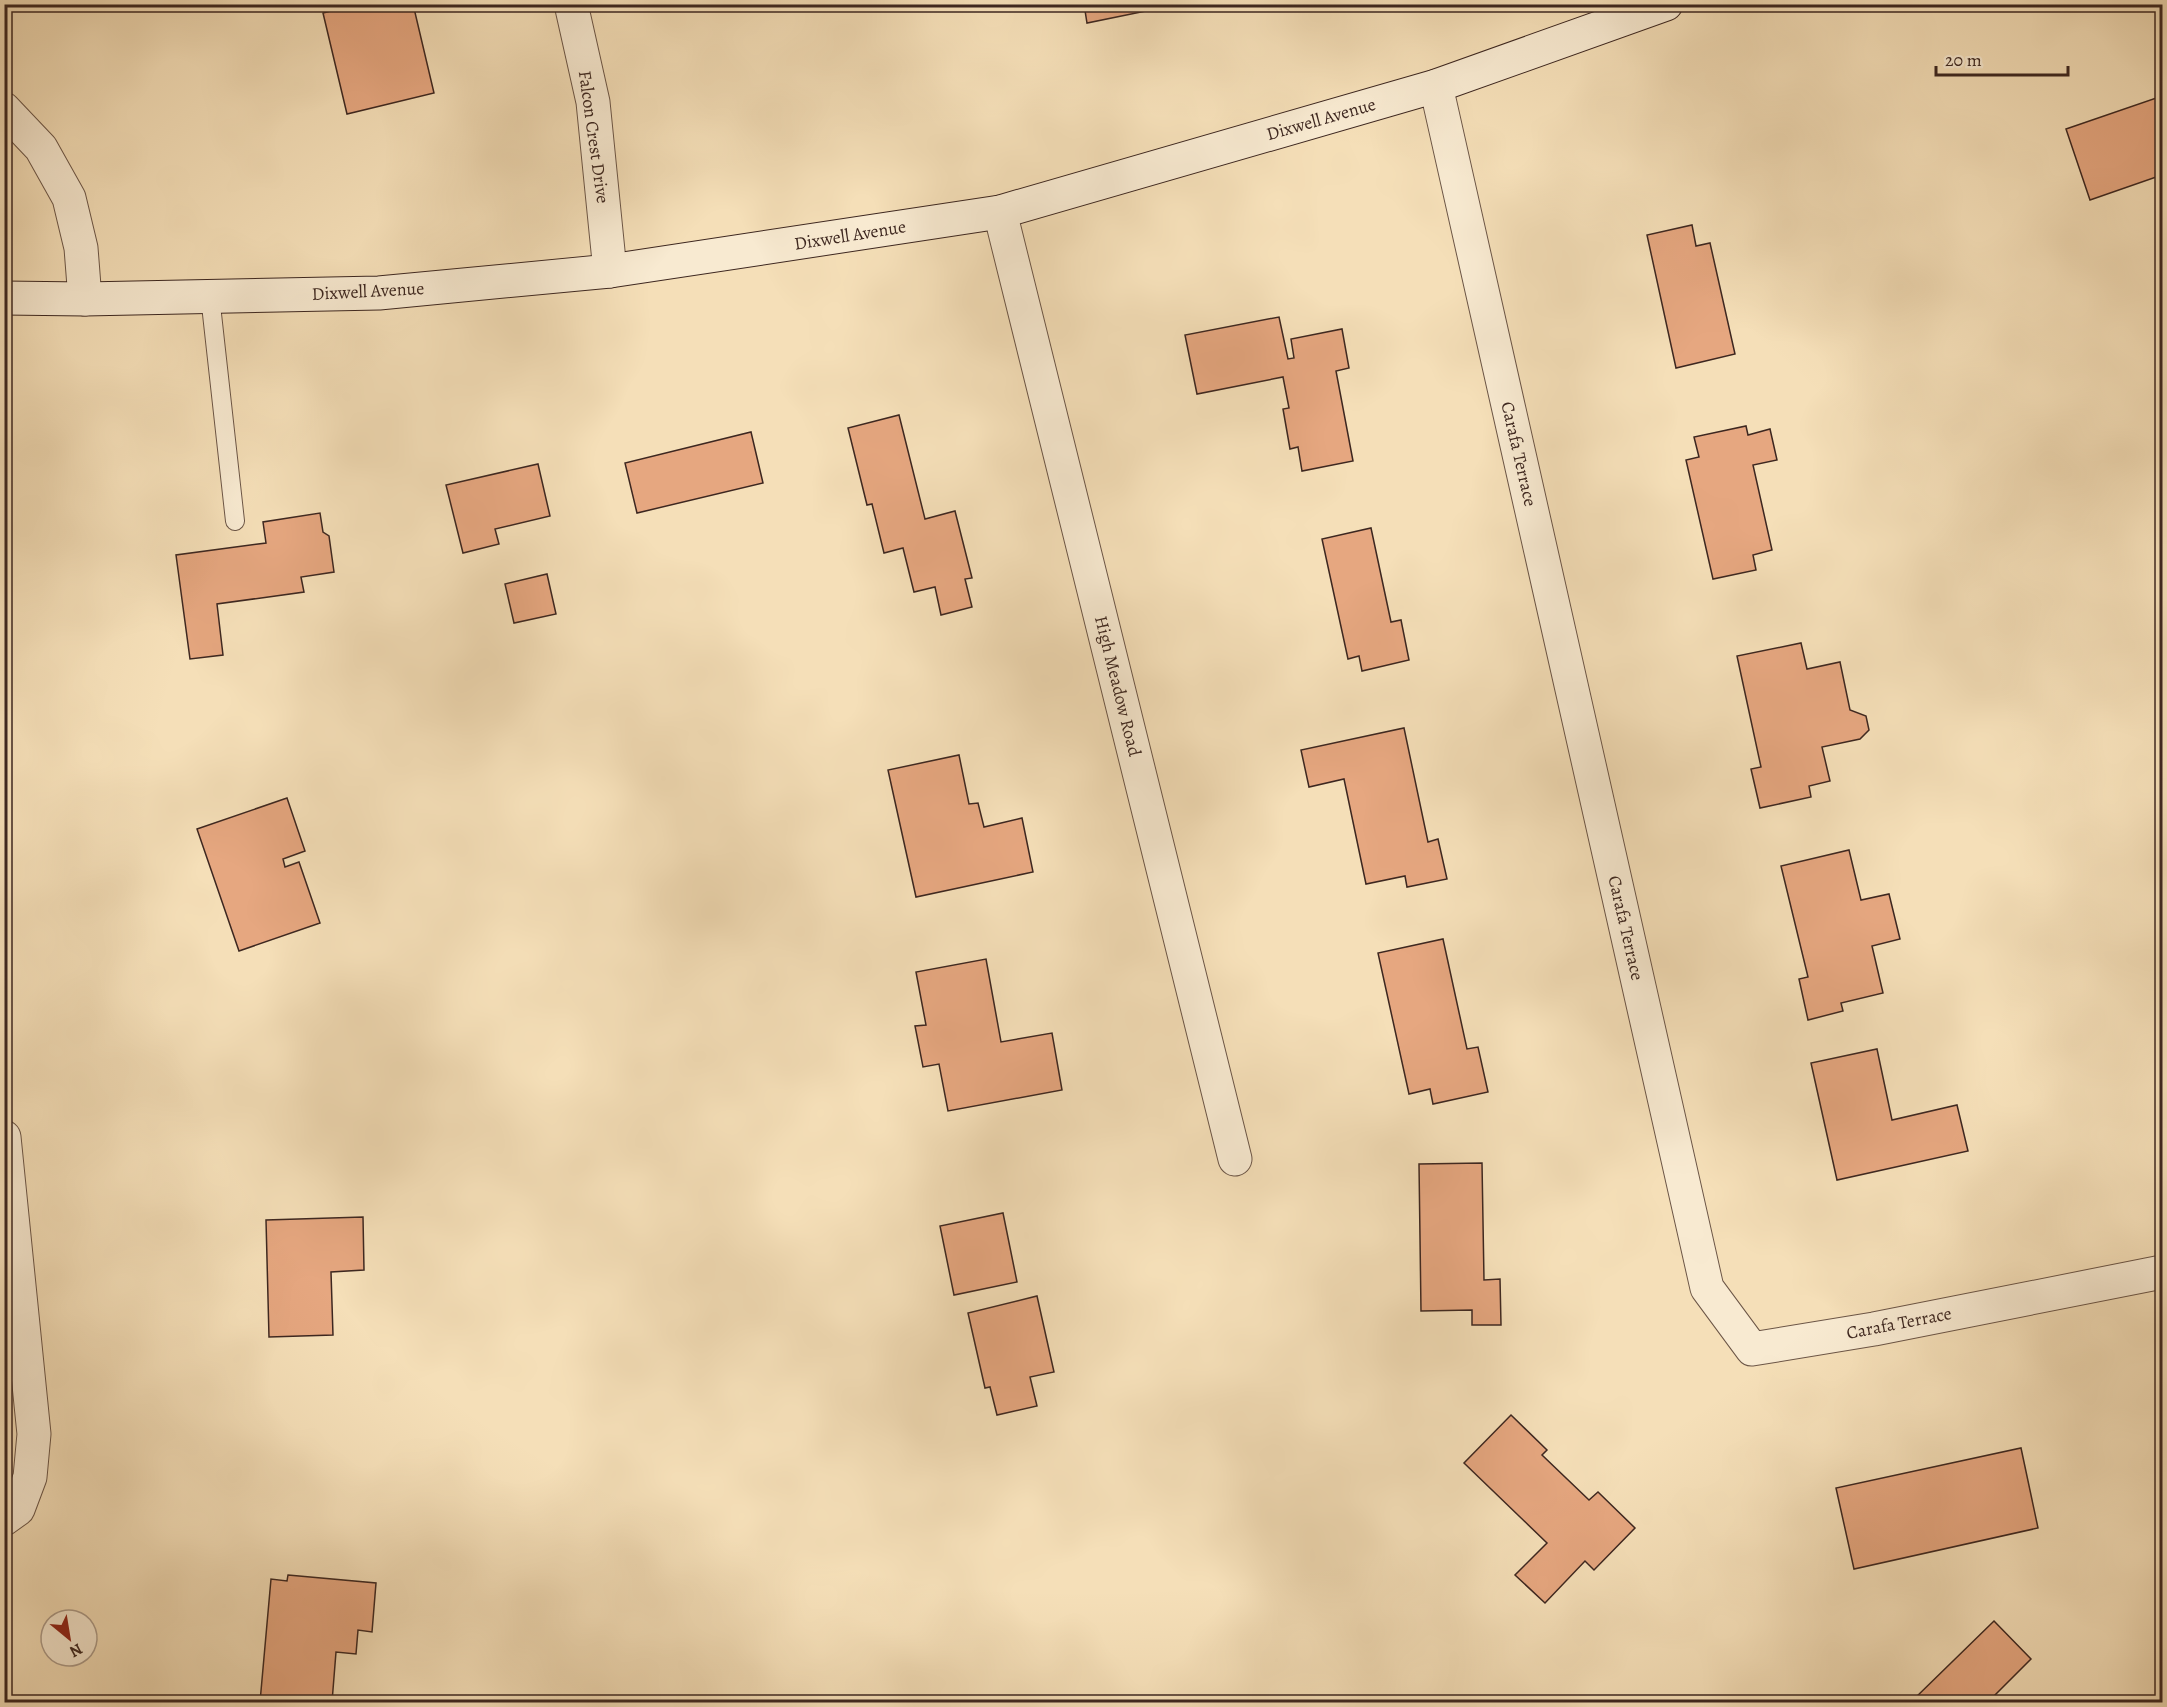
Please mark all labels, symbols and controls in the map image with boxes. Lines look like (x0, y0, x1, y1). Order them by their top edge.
scale bar (1936, 39, 2068, 77)
text: 20 m (1945, 48, 1982, 72)
street label: Falcon Crest Drive (573, 69, 615, 205)
street label: Dixwell Avenue (1264, 92, 1378, 146)
street label: Dixwell Avenue (792, 214, 908, 256)
street label: Dixwell Avenue (311, 276, 425, 306)
street label: Carafa Terrace (1495, 399, 1543, 509)
street label: High Meadow Road (1089, 613, 1147, 759)
street label: Carafa Terrace (1602, 873, 1650, 983)
street label: Carafa Terrace (1844, 1301, 1954, 1345)
north arrow (39, 1608, 99, 1668)
text: N (65, 1638, 87, 1663)

